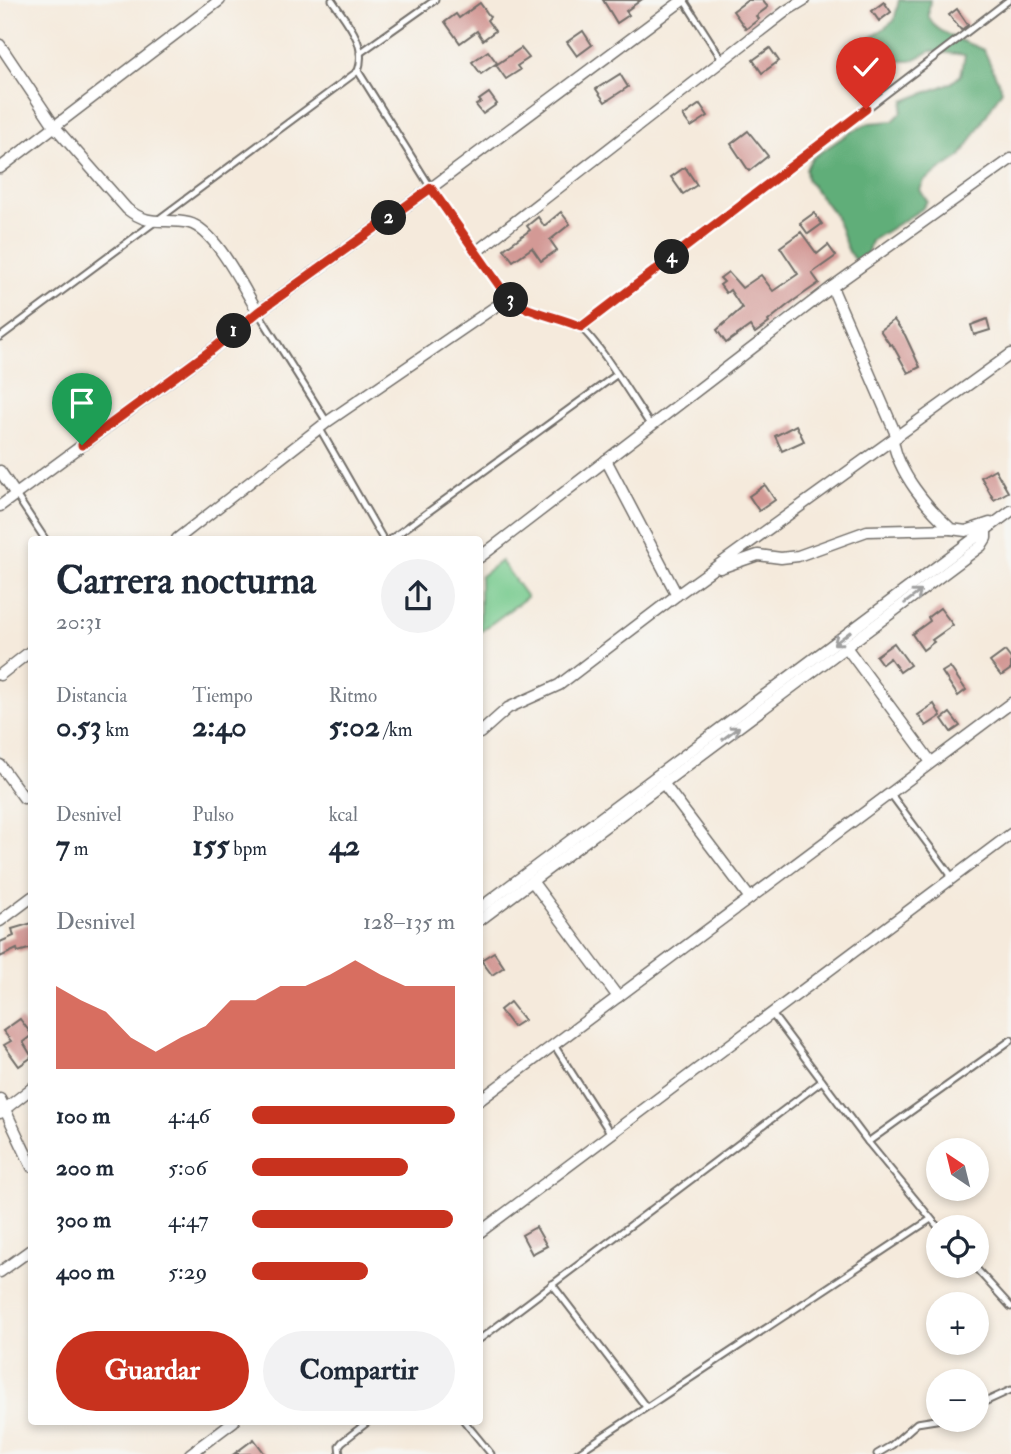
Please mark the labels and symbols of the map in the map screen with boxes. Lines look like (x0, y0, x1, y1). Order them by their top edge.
pin (836, 37, 896, 109)
pin: 2 (372, 200, 406, 235)
pin: 4 (654, 240, 690, 274)
pin: 3 (494, 282, 528, 318)
pin: 1 (216, 314, 252, 348)
pin (52, 373, 112, 445)
one-way arrow (903, 590, 922, 605)
one-way arrow (833, 630, 852, 645)
one-way arrow (721, 726, 740, 740)
north arrow (926, 1138, 989, 1200)

